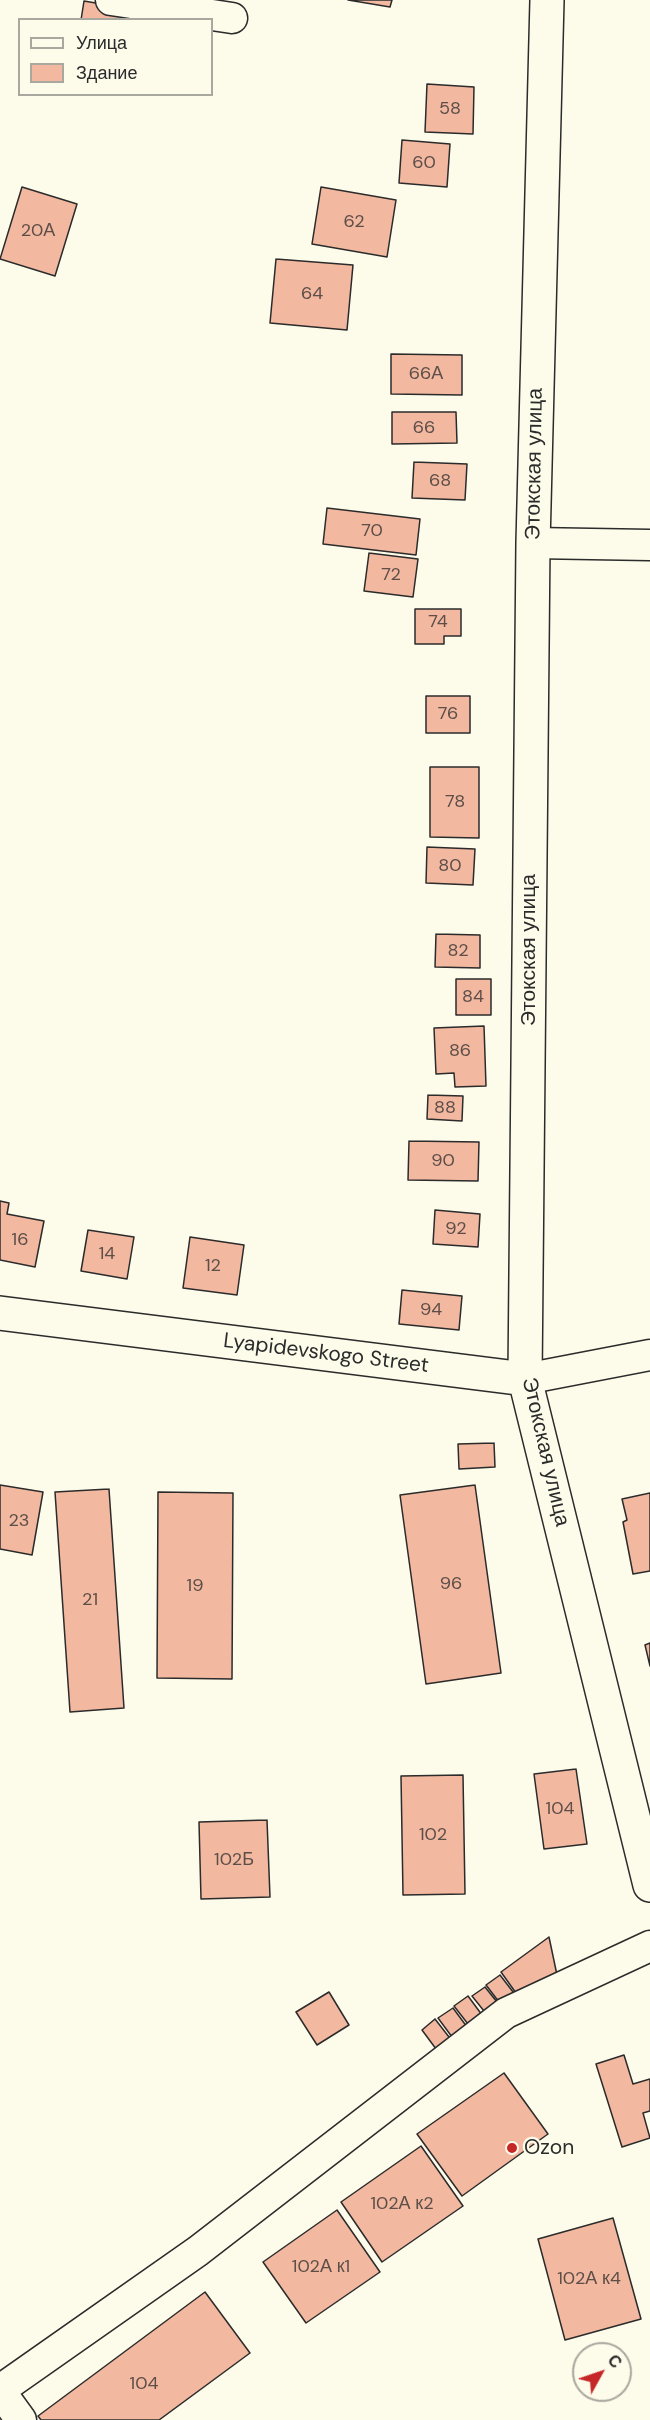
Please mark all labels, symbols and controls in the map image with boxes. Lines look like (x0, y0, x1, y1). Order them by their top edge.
legend (18, 18, 213, 96)
text: Улица (76, 31, 127, 55)
text: Здание (76, 61, 137, 85)
house number: 58 (439, 98, 461, 120)
house number: 60 (412, 152, 436, 174)
house number: 62 (343, 211, 365, 233)
house number: 20А (21, 220, 55, 242)
house number: 64 (301, 283, 323, 305)
house number: 66А (409, 363, 443, 385)
street label: Этокская улица (521, 388, 549, 540)
house number: 66 (413, 417, 435, 439)
house number: 68 (429, 470, 451, 492)
house number: 70 (361, 520, 383, 542)
house number: 72 (381, 564, 401, 586)
house number: 74 (428, 611, 448, 633)
house number: 76 (438, 703, 458, 725)
house number: 78 (445, 791, 465, 813)
house number: 80 (438, 855, 462, 877)
street label: Этокская улица (516, 874, 542, 1026)
house number: 82 (447, 940, 469, 962)
house number: 84 (462, 986, 484, 1008)
house number: 86 (449, 1040, 471, 1062)
house number: 88 (434, 1097, 456, 1119)
house number: 90 (431, 1150, 455, 1172)
house number: 92 (445, 1218, 467, 1240)
house number: 16 (12, 1229, 28, 1251)
house number: 14 (99, 1243, 115, 1265)
house number: 12 (205, 1255, 221, 1277)
house number: 94 (420, 1299, 442, 1321)
street label: Lyapidevskogo Street (222, 1329, 430, 1379)
street label: Этокская улица (516, 1375, 574, 1529)
house number: 23 (8, 1510, 30, 1532)
house number: 96 (440, 1573, 462, 1595)
house number: 19 (187, 1575, 203, 1597)
house number: 21 (82, 1589, 98, 1611)
house number: 104 (546, 1798, 574, 1820)
house number: 102 (419, 1824, 447, 1846)
house number: 102Б (214, 1849, 254, 1871)
place label: Ozon (524, 2135, 574, 2161)
marker: Ozon (505, 2141, 519, 2155)
house number: 102А к2 (370, 2193, 434, 2215)
house number: 102А к1 (292, 2256, 350, 2278)
house number: 102А к4 (557, 2268, 621, 2290)
north arrow (572, 2342, 632, 2402)
text: С (603, 2350, 626, 2373)
house number: 104 (130, 2373, 158, 2395)

